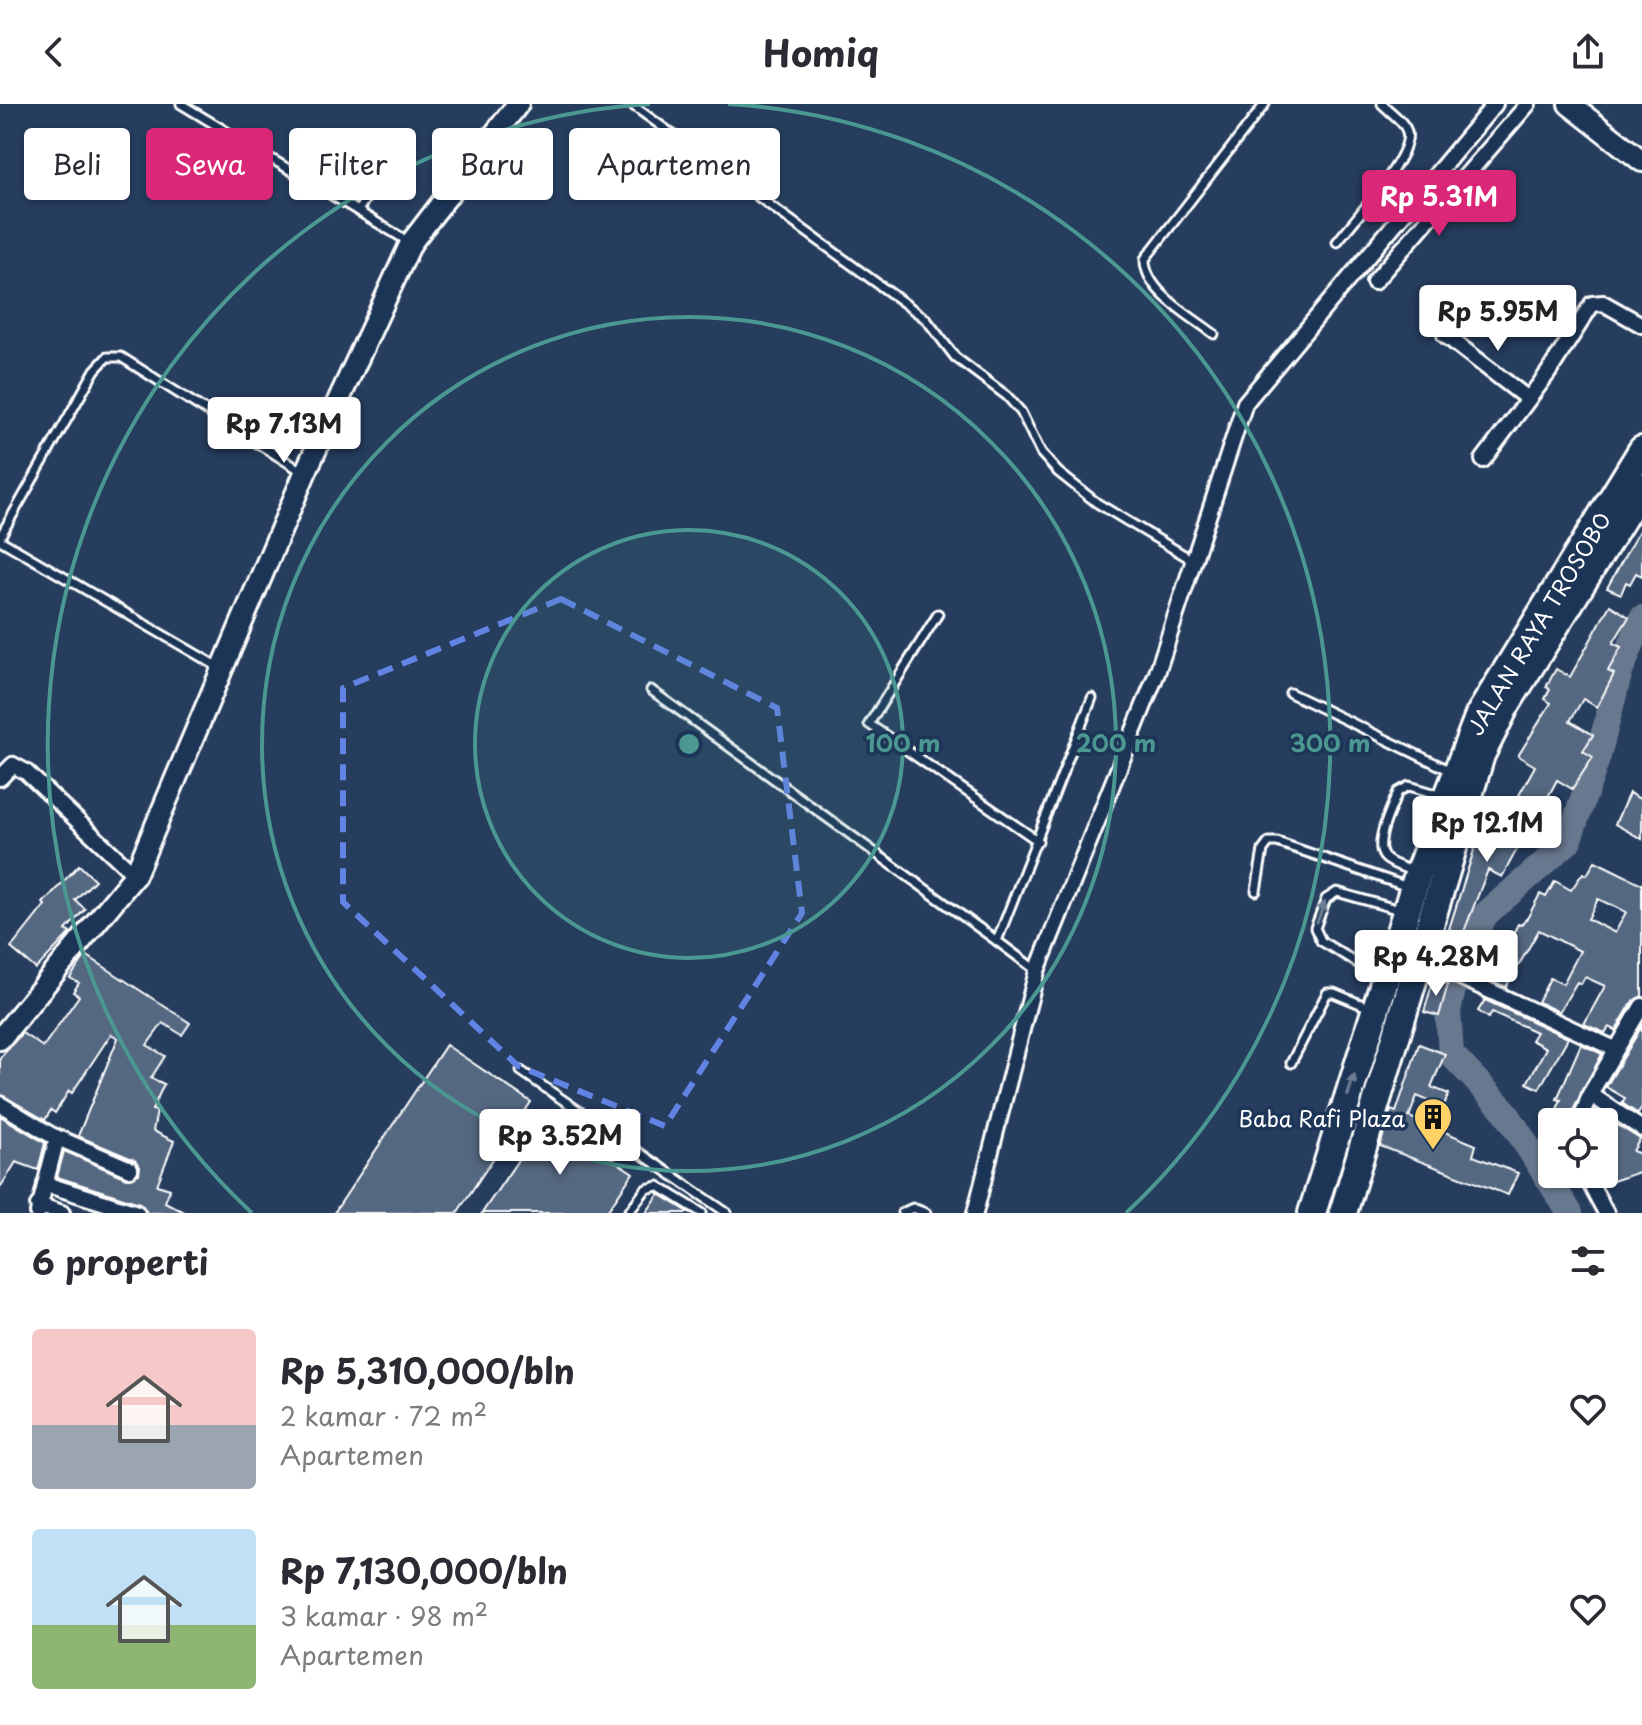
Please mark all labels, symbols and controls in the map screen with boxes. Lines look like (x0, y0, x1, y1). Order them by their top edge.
text: Homiq (763, 25, 879, 79)
icon: back (32, 30, 76, 74)
icon: share (1566, 30, 1610, 74)
chip: Beli (24, 128, 130, 200)
chip: Sewa (146, 128, 273, 200)
chip: Filter (289, 128, 416, 200)
chip: Baru (432, 128, 553, 200)
chip: Apartemen (569, 128, 780, 200)
pin: Rp 5.31M (1356, 170, 1522, 238)
text: Rp 5.31M (1380, 176, 1498, 215)
pin: Rp 5.95M (1415, 285, 1581, 353)
text: Rp 5.95M (1437, 291, 1559, 330)
pin: Rp 7.13M (201, 397, 367, 465)
text: Rp 7.13M (226, 403, 342, 442)
street label: JALAN RAYA TROSOBO (1458, 505, 1618, 741)
text: 100 m (866, 724, 940, 760)
text: 200 m (1076, 724, 1156, 760)
text: 300 m (1289, 724, 1371, 760)
centre of rings (675, 730, 703, 758)
pin: Rp 12.1M (1404, 796, 1570, 864)
text: Rp 12.1M (1430, 802, 1544, 841)
one-way arrow (1315, 900, 1328, 924)
pin: Rp 4.28M (1353, 930, 1519, 998)
text: Rp 4.28M (1373, 936, 1499, 975)
one-way arrow (1345, 1072, 1358, 1096)
building icon: Baba Rafi Plaza (1412, 1096, 1454, 1151)
place label: Baba Rafi Plaza (1238, 1101, 1405, 1134)
map controls (1538, 1108, 1618, 1188)
button: locate (1538, 1108, 1618, 1188)
pin: Rp 3.52M (477, 1109, 643, 1177)
text: Rp 3.52M (497, 1115, 623, 1154)
text: 6 properti (32, 1235, 208, 1287)
icon: filters (1566, 1239, 1610, 1283)
text: Rp 5,310,000/bln (280, 1344, 575, 1396)
icon: home (96, 1361, 192, 1457)
icon: heart (1566, 1387, 1610, 1431)
text: 2 kamar · 72 m² (280, 1396, 487, 1435)
text: Apartemen (280, 1435, 424, 1474)
text: Rp 7,130,000/bln (280, 1544, 568, 1596)
icon: home (96, 1561, 192, 1657)
icon: heart (1566, 1587, 1610, 1631)
text: 3 kamar · 98 m² (280, 1596, 488, 1635)
text: Apartemen (280, 1635, 424, 1674)

